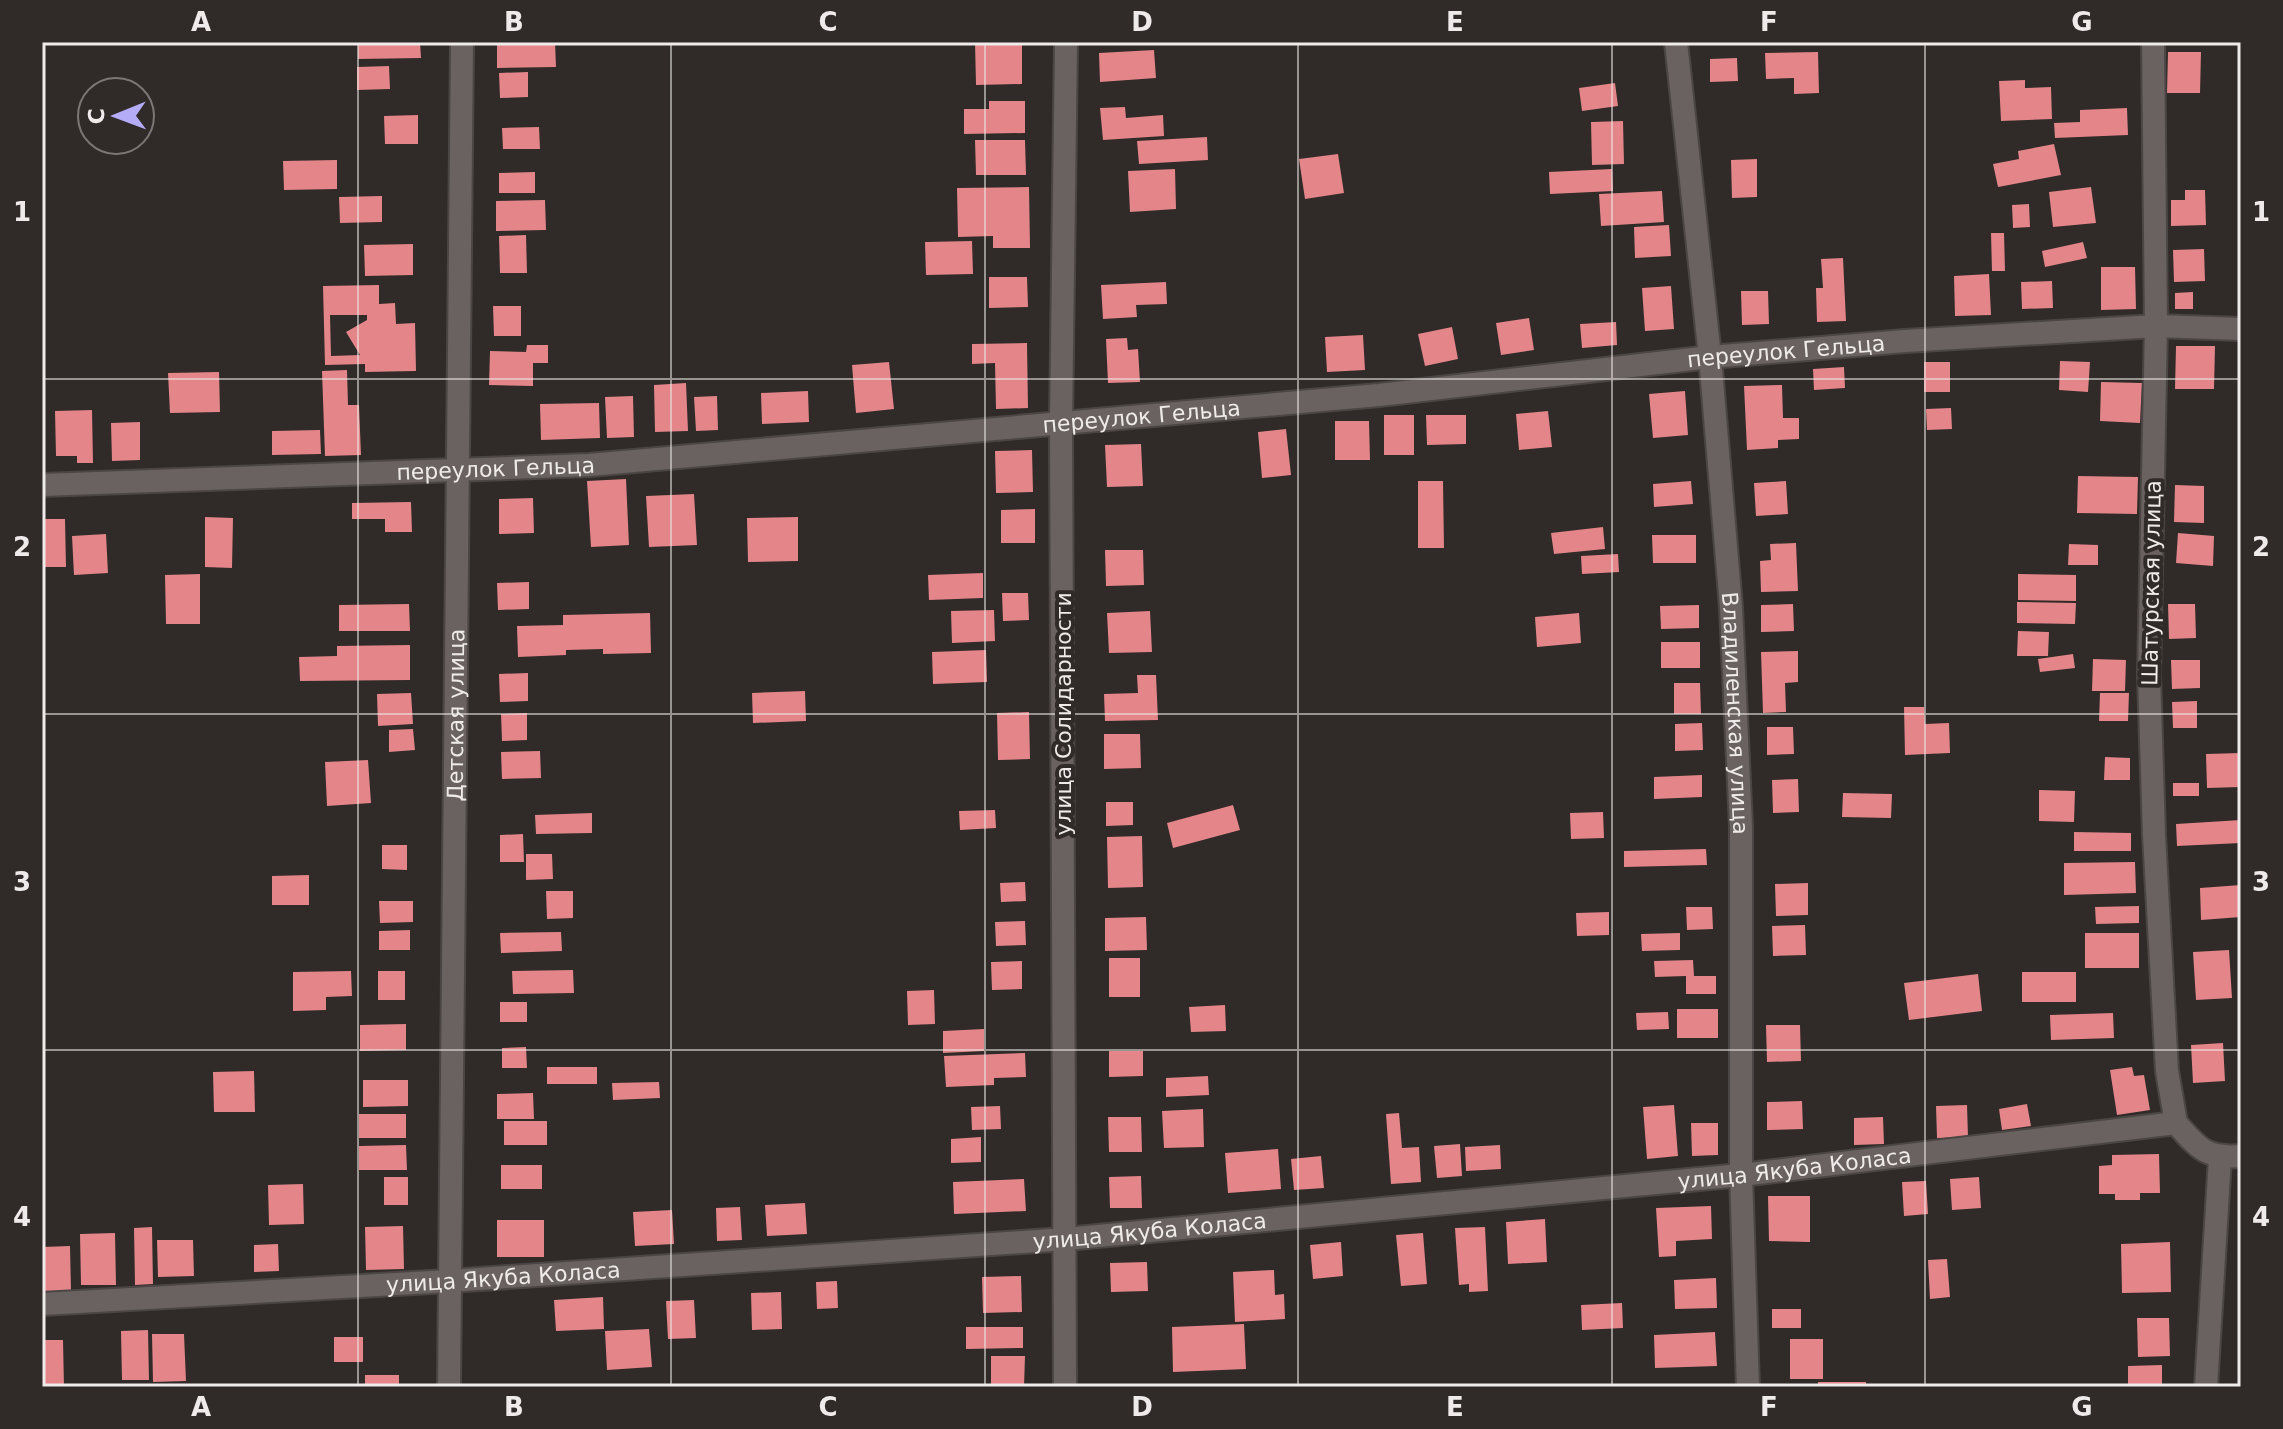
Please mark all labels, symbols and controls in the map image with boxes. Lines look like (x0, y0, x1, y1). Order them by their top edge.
text: A (191, 7, 211, 37)
text: B (504, 7, 524, 37)
text: C (818, 7, 838, 37)
text: D (1131, 7, 1153, 37)
text: E (1446, 7, 1464, 37)
text: F (1760, 7, 1778, 37)
text: G (2071, 7, 2093, 37)
north arrow (76, 76, 156, 156)
text: С (84, 108, 109, 125)
text: 1 (13, 197, 31, 227)
text: 1 (2252, 197, 2270, 227)
street label: переулок Гельца (1686, 331, 1886, 373)
street label: переулок Гельца (1041, 395, 1242, 438)
street label: переулок Гельца (396, 453, 595, 485)
street label: Шатурская улица (2137, 480, 2166, 686)
text: 2 (13, 532, 31, 562)
text: 2 (2252, 532, 2270, 562)
street label: Владиленская улица (1717, 591, 1753, 835)
street label: улица Солидарности (1051, 592, 1076, 836)
street label: Детская улица (443, 629, 469, 801)
text: 3 (13, 867, 31, 897)
text: 3 (2252, 867, 2270, 897)
street label: улица Якуба Коласа (1677, 1143, 1913, 1194)
text: 4 (13, 1202, 31, 1232)
text: 4 (2252, 1202, 2270, 1232)
street label: улица Якуба Коласа (1032, 1208, 1268, 1254)
street label: улица Якуба Коласа (385, 1257, 621, 1298)
text: A (191, 1392, 211, 1422)
text: B (504, 1392, 524, 1422)
text: C (818, 1392, 838, 1422)
text: D (1131, 1392, 1153, 1422)
text: E (1446, 1392, 1464, 1422)
text: F (1760, 1392, 1778, 1422)
text: G (2071, 1392, 2093, 1422)

